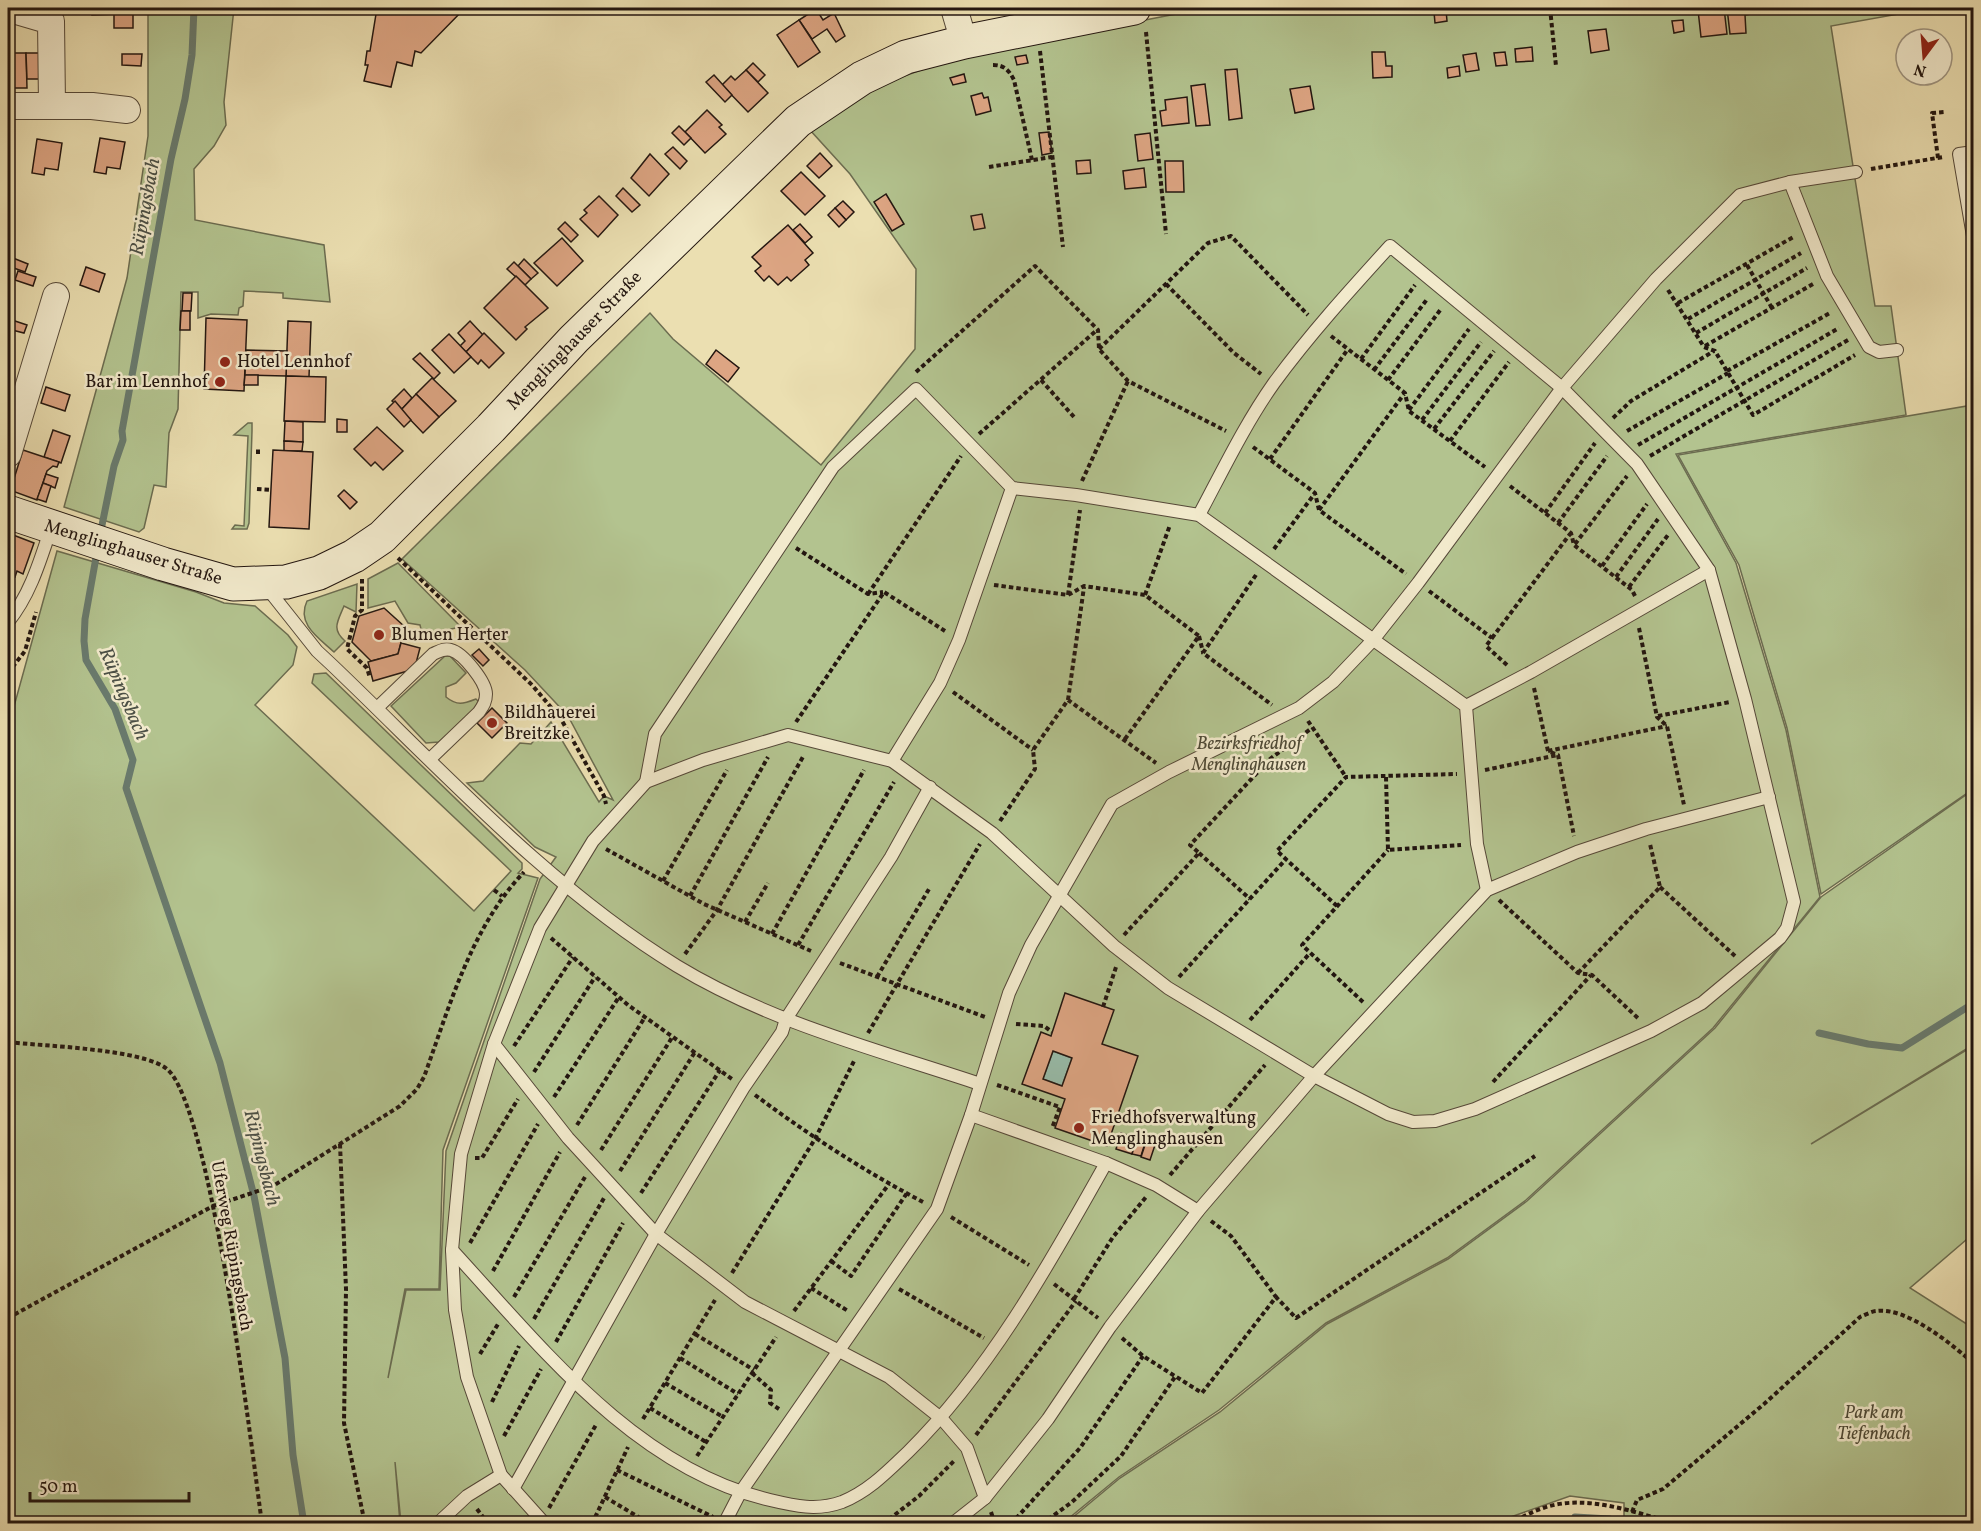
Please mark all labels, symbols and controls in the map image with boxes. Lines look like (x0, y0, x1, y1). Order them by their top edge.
north arrow (1894, 27, 1954, 87)
text: N (1911, 57, 1929, 82)
water label: Rüpingsbach (124, 156, 168, 258)
street label: Menglinghauser Straße (502, 266, 648, 416)
place label: Hotel Lennhof (237, 350, 352, 375)
marker: Hotel Lennhof (218, 355, 232, 369)
place label: Bar im Lennhof (85, 370, 210, 395)
marker: Bar im Lennhof (213, 375, 227, 389)
street label: Menglinghauser Straße (41, 514, 225, 592)
place label: Blumen Herter (391, 623, 509, 648)
marker: Blumen Herter (372, 628, 386, 642)
water label: Rüpingsbach (91, 643, 155, 745)
place label: Bildhauerei Breitzke (504, 701, 596, 747)
marker: Bildhauerei Breitzke (485, 716, 499, 730)
park label: Bezirksfriedhof Menglinghausen (1191, 732, 1306, 778)
place label: Friedhofsverwaltung Menglinghausen (1091, 1106, 1256, 1152)
water label: Rüpingsbach (235, 1107, 287, 1209)
marker: Friedhofsverwaltung Menglinghausen (1072, 1121, 1086, 1135)
street label: Uferweg Rüpingsbach (204, 1159, 258, 1333)
park label: Park am Tiefenbach (1837, 1401, 1911, 1447)
scale bar (30, 1465, 189, 1503)
text: 50 m (39, 1475, 78, 1500)

